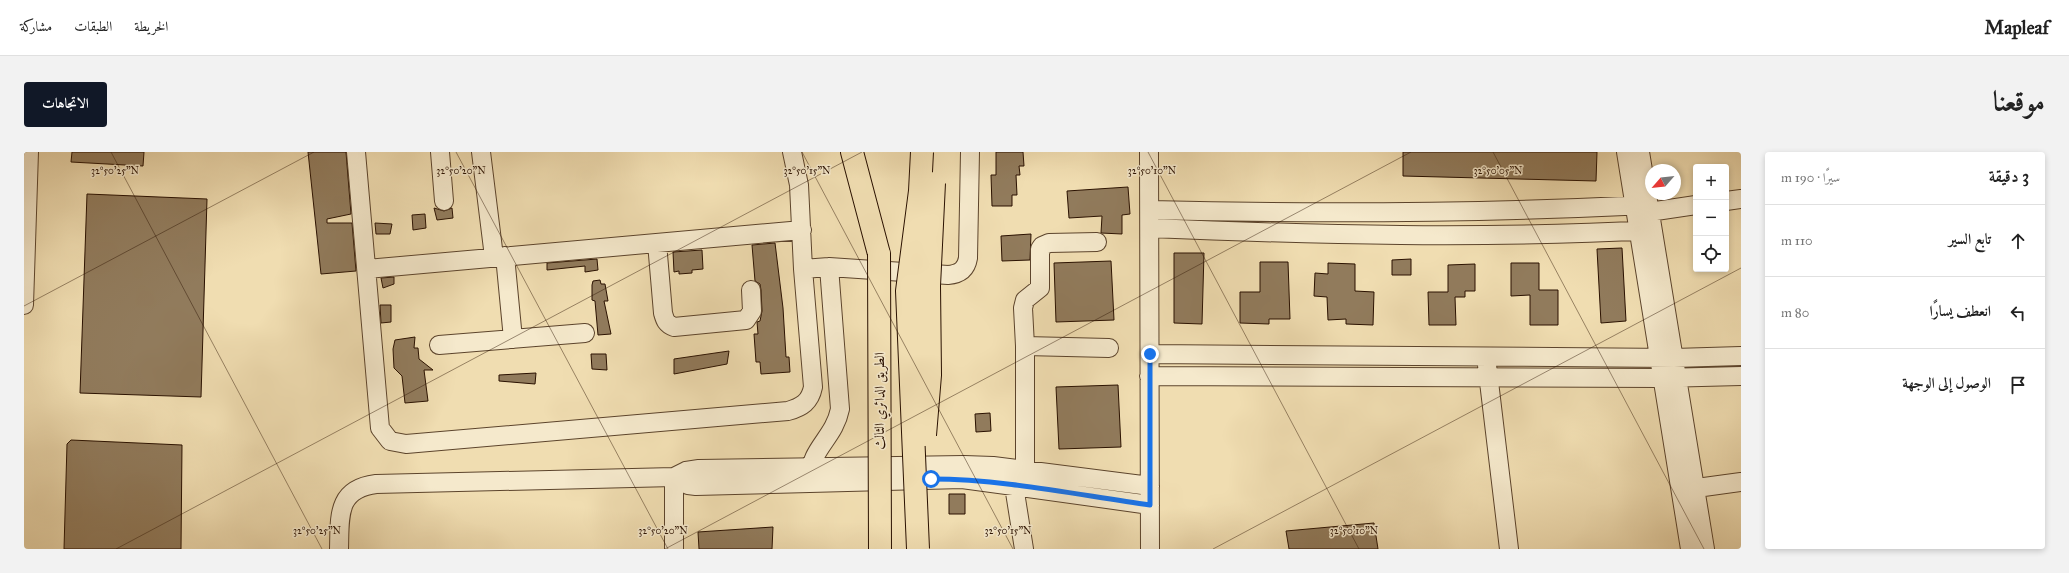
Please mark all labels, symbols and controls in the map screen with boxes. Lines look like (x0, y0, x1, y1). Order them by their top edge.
text: Mapleaf (1985, 16, 2049, 39)
text: مشاركة (20, 18, 52, 35)
text: الطبقات (74, 18, 112, 35)
text: الخريطة (134, 18, 168, 35)
button: الاتجاهات (24, 82, 107, 127)
text: موقعنا (1993, 84, 2045, 119)
north arrow (1645, 164, 1681, 200)
map controls (1693, 164, 1729, 272)
button: + (1693, 164, 1729, 200)
text: 32°50'25"N (91, 165, 140, 177)
text: 32°50'20"N (436, 165, 486, 177)
text: 32°50'15"N (783, 165, 831, 177)
text: 32°50'10"N (1128, 165, 1177, 177)
text: 32°50'05"N (1473, 165, 1523, 177)
text: 3 دقيقة (1989, 166, 2029, 187)
text: سيرًا · 190 m (1781, 170, 1840, 186)
button: − (1693, 200, 1729, 236)
text: تابع السير (1949, 230, 1991, 248)
icon: ahead (2007, 230, 2029, 252)
text: 110 m (1781, 233, 1813, 249)
button: locate (1693, 236, 1729, 272)
text: انعطف يسارًا (1929, 302, 1991, 320)
icon: left (2007, 302, 2029, 324)
text: 80 m (1781, 305, 1809, 321)
route end (1141, 345, 1159, 363)
street label: الطريق الدائري الثالث (871, 352, 891, 450)
text: الوصول إلى الوجهة (1902, 374, 1991, 392)
icon: arrive (2007, 374, 2029, 396)
route start (922, 470, 940, 488)
text: 32°50'25"N (293, 525, 342, 537)
text: 32°50'20"N (638, 525, 688, 537)
text: 32°50'15"N (984, 525, 1032, 537)
text: 32°50'10"N (1330, 525, 1379, 537)

